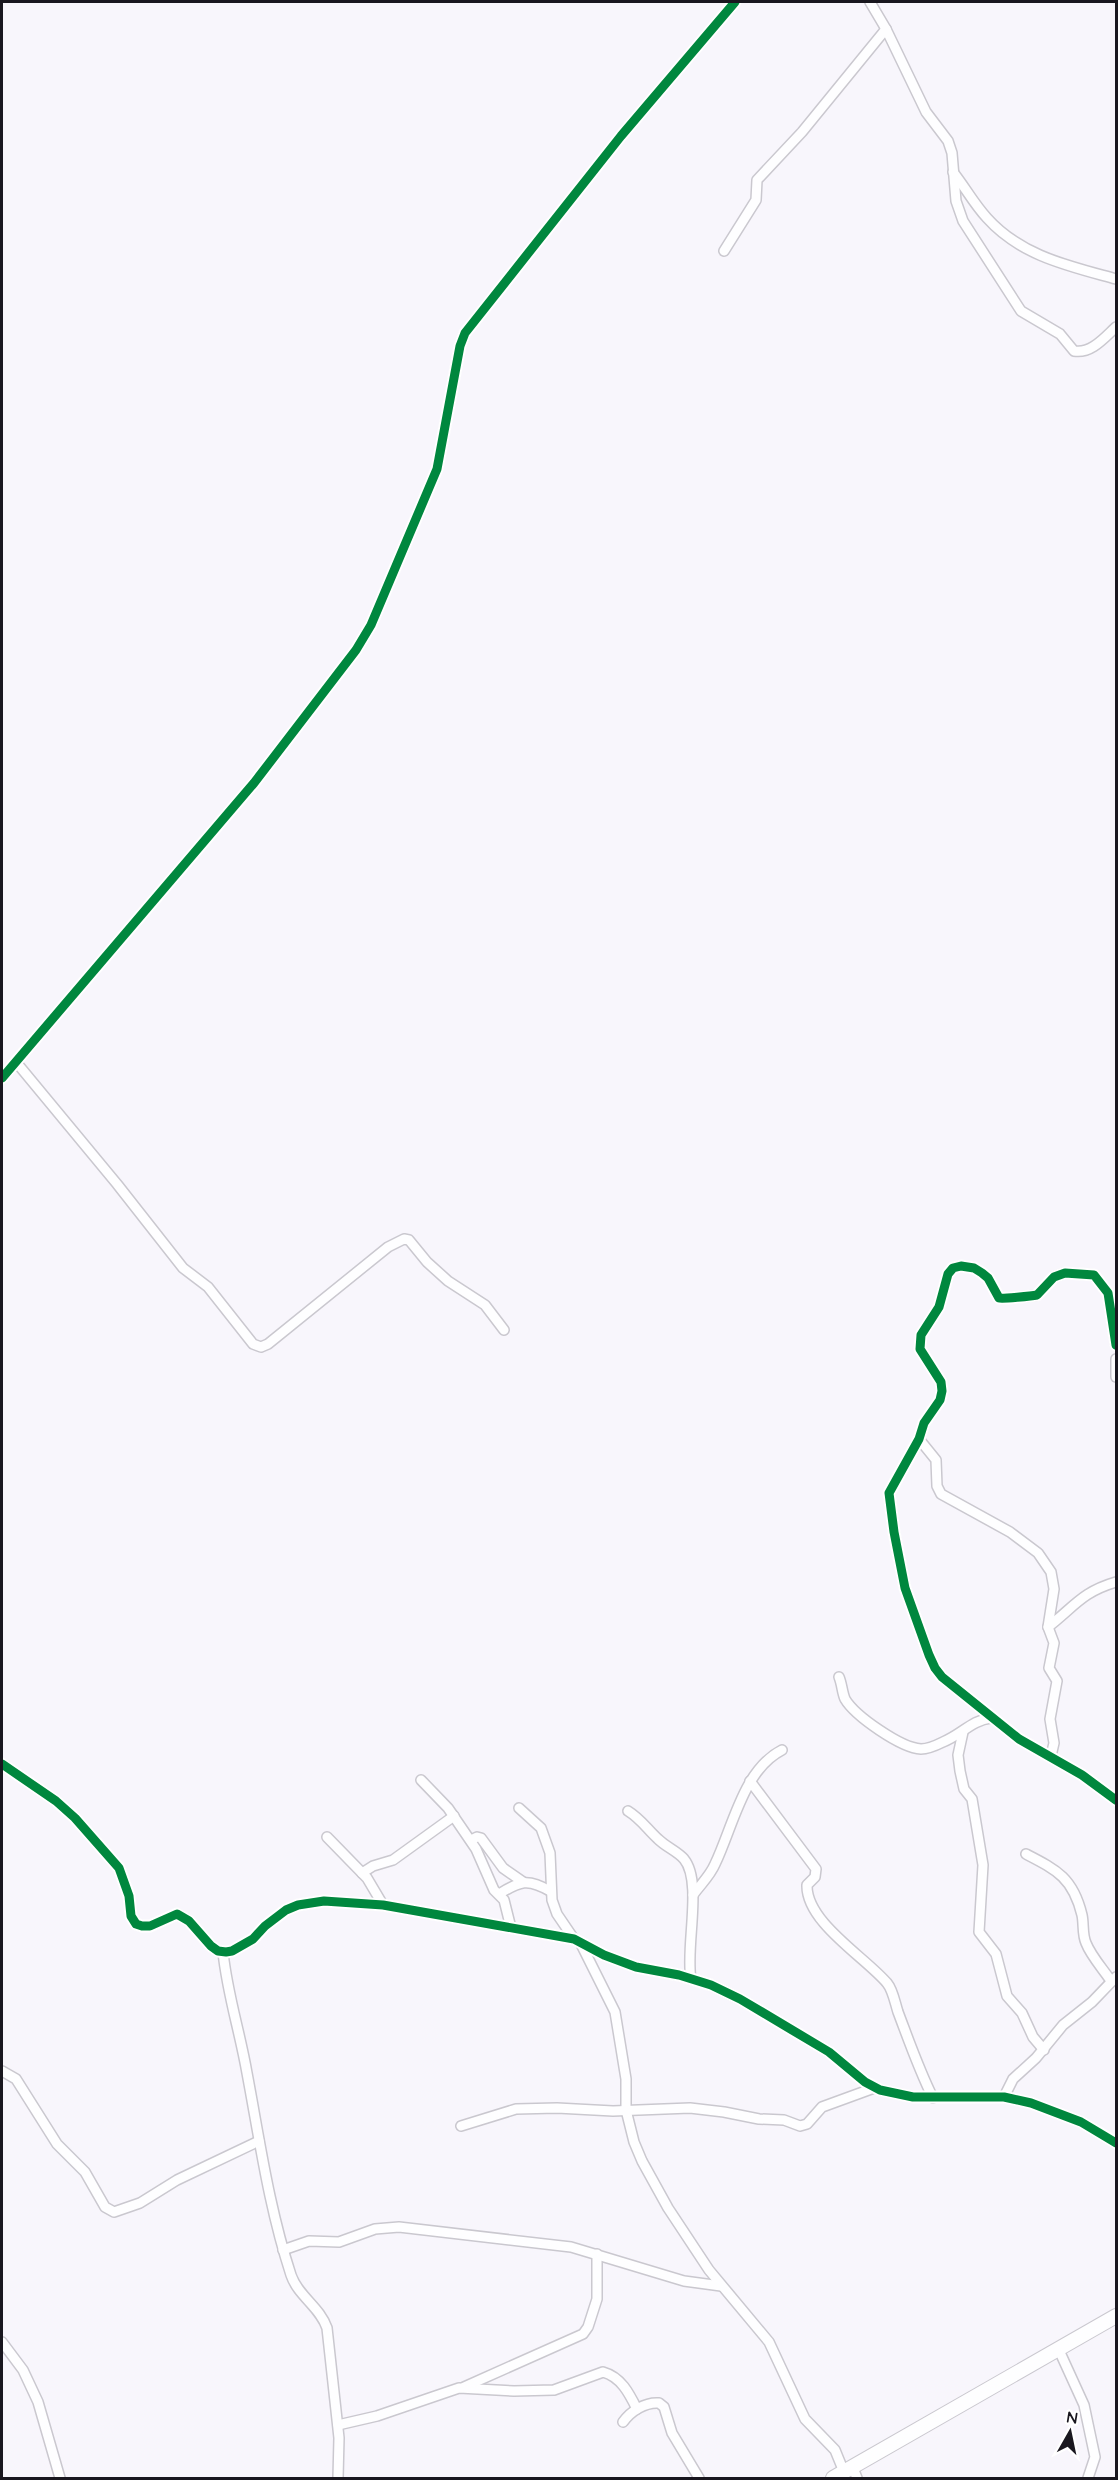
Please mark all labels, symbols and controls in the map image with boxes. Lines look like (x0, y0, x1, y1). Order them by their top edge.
north arrow (1040, 2402, 1100, 2462)
text: N (1065, 2406, 1080, 2428)

